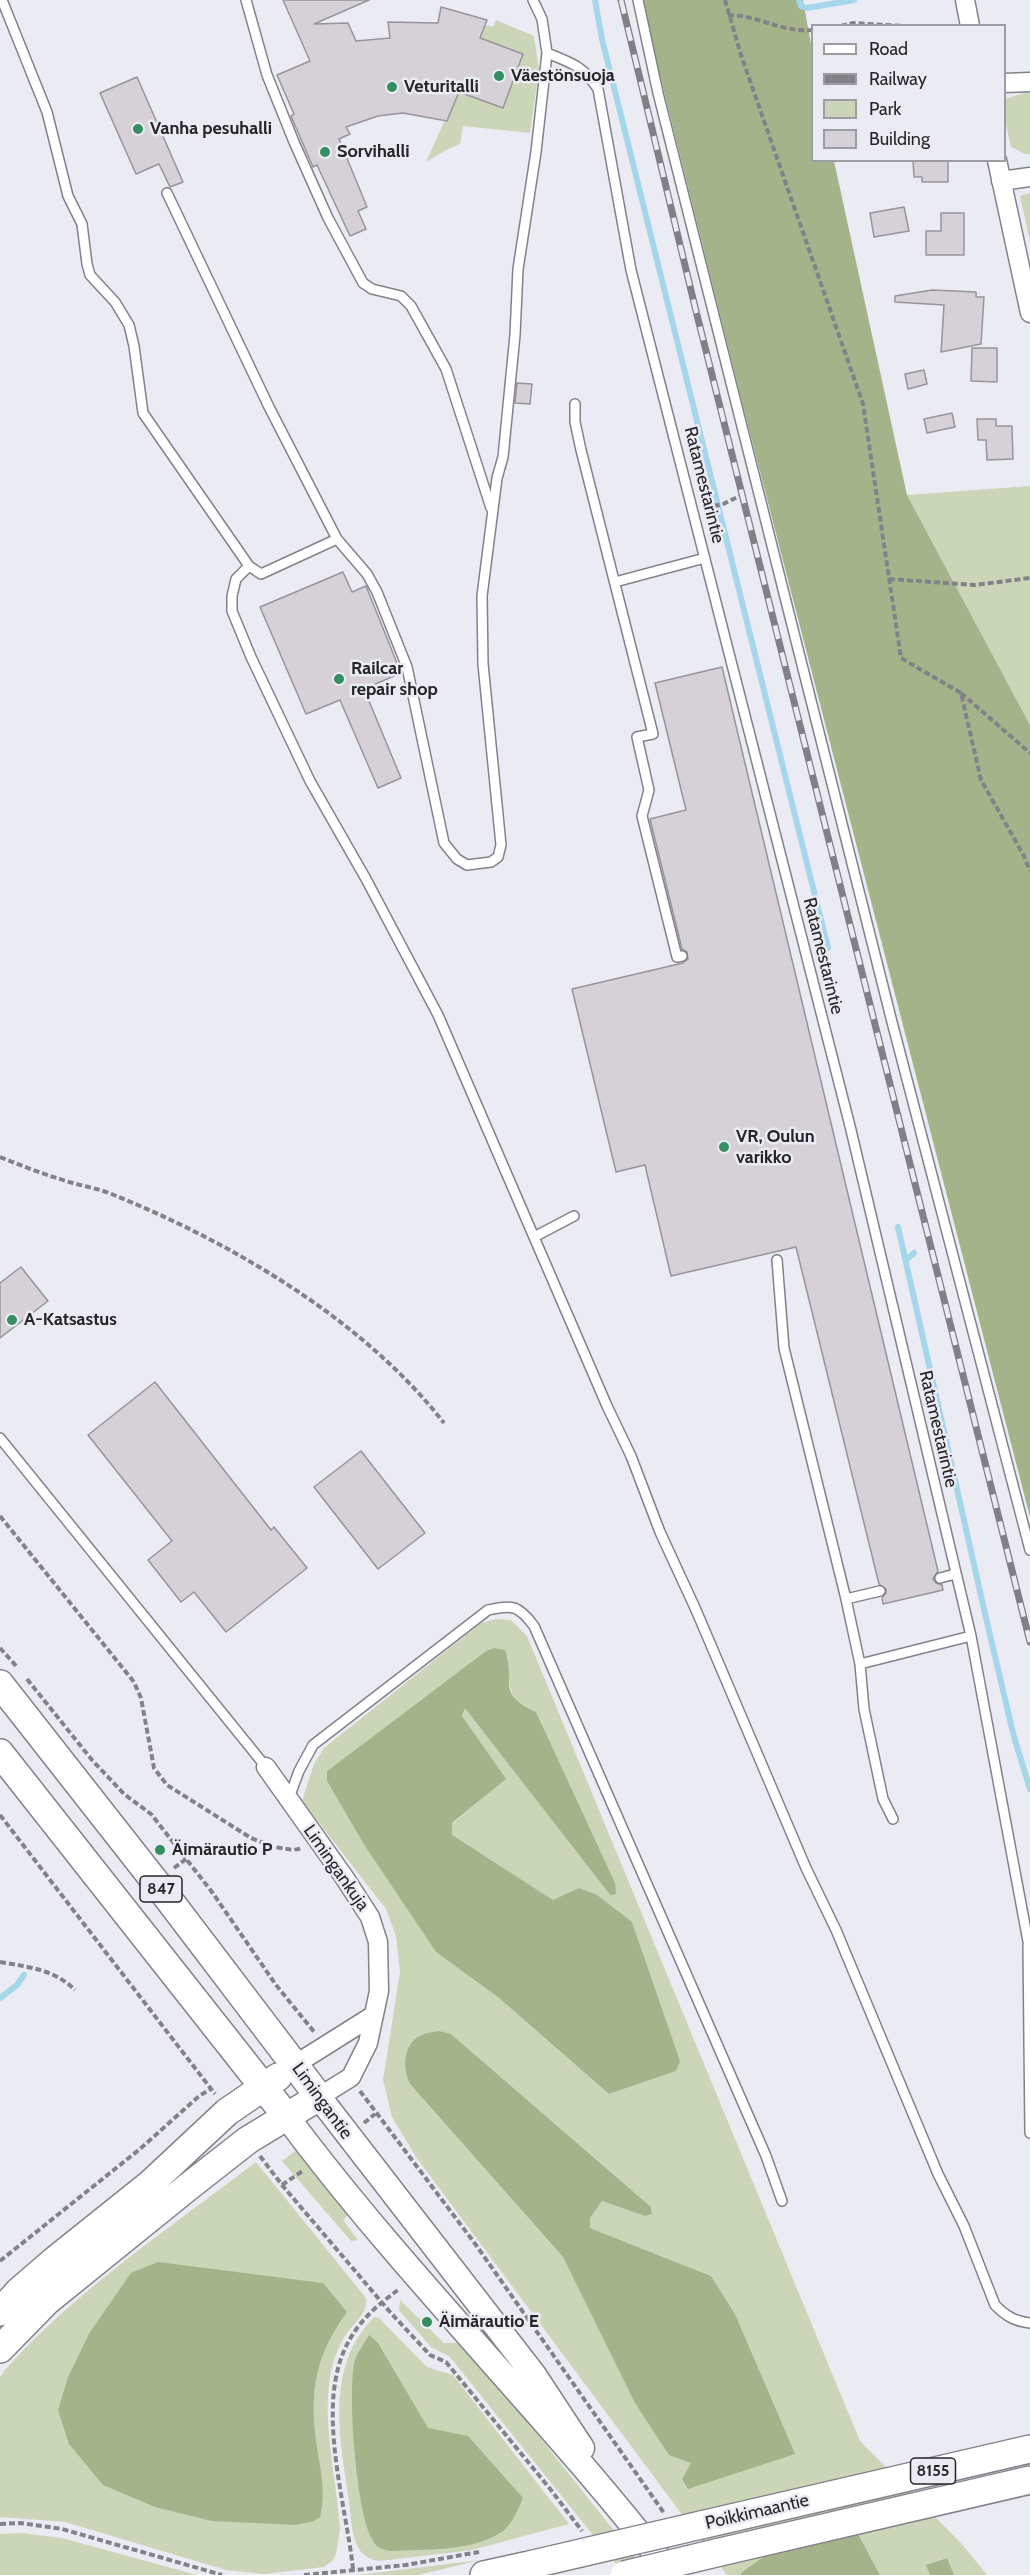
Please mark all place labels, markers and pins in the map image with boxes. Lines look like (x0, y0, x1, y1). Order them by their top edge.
place label: Väestönsuoja (511, 65, 615, 87)
marker: Väestönsuoja (492, 69, 506, 83)
place label: Veturitalli (404, 76, 479, 98)
marker: Veturitalli (385, 80, 399, 94)
place label: Vanha pesuhalli (150, 118, 272, 140)
marker: Vanha pesuhalli (131, 122, 145, 136)
place label: Sorvihalli (337, 141, 410, 163)
marker: Sorvihalli (318, 145, 332, 159)
place label: Railcar repair shop (351, 658, 438, 700)
marker: Railcar repair shop (332, 672, 346, 686)
place label: VR, Oulun varikko (736, 1126, 815, 1168)
marker: VR, Oulun varikko (717, 1140, 731, 1154)
place label: A-Katsastus (24, 1309, 117, 1331)
marker: A-Katsastus (5, 1313, 19, 1327)
place label: Äimärautio P (172, 1839, 272, 1861)
marker: Äimärautio P (153, 1843, 167, 1857)
place label: Äimärautio E (439, 2311, 539, 2333)
marker: Äimärautio E (420, 2315, 434, 2329)

